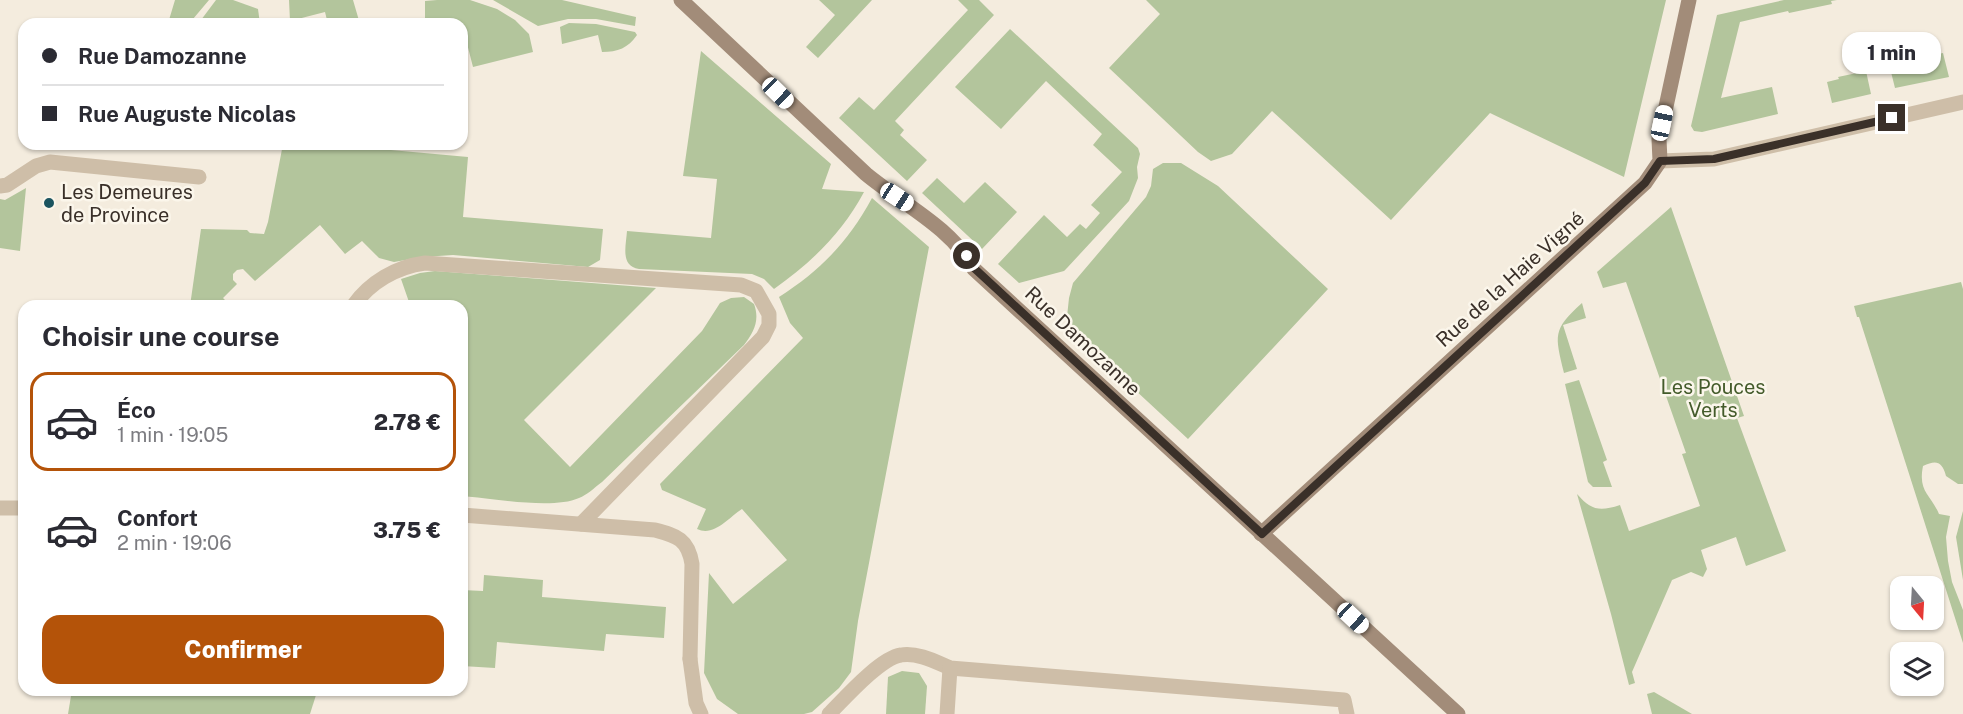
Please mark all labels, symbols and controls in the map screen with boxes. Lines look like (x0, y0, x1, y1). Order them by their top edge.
callout: 1 min (1842, 31, 1942, 73)
text: 1 min (1867, 41, 1916, 65)
text: Rue Damozanne (78, 43, 247, 69)
car (759, 74, 797, 112)
text: Rue Auguste Nicolas (78, 101, 296, 127)
car (1649, 104, 1675, 142)
route end (1878, 104, 1905, 131)
place label: Les Demeures de Province (61, 180, 193, 227)
car (877, 180, 917, 214)
marker: Les Demeures de Province (42, 196, 56, 210)
street label: Rue de la Haie Vigné (1431, 206, 1589, 352)
route start (953, 242, 980, 269)
street label: Rue Damozanne (1020, 281, 1146, 401)
text: Choisir une course (42, 320, 280, 352)
park label: Les Pouces Verts (1661, 375, 1765, 422)
icon: car (45, 395, 99, 449)
text: Éco (117, 397, 156, 423)
text: 2.78 € (374, 409, 441, 435)
text: 1 min · 19:05 (117, 423, 228, 447)
icon: car (45, 503, 99, 557)
text: Confort (117, 505, 198, 531)
text: 3.75 € (373, 517, 441, 543)
text: 2 min · 19:06 (117, 531, 232, 555)
north arrow (1890, 576, 1944, 630)
map controls (1890, 576, 1944, 696)
car (1334, 599, 1372, 637)
button: Confirmer (42, 615, 444, 684)
button: layers (1890, 642, 1944, 696)

